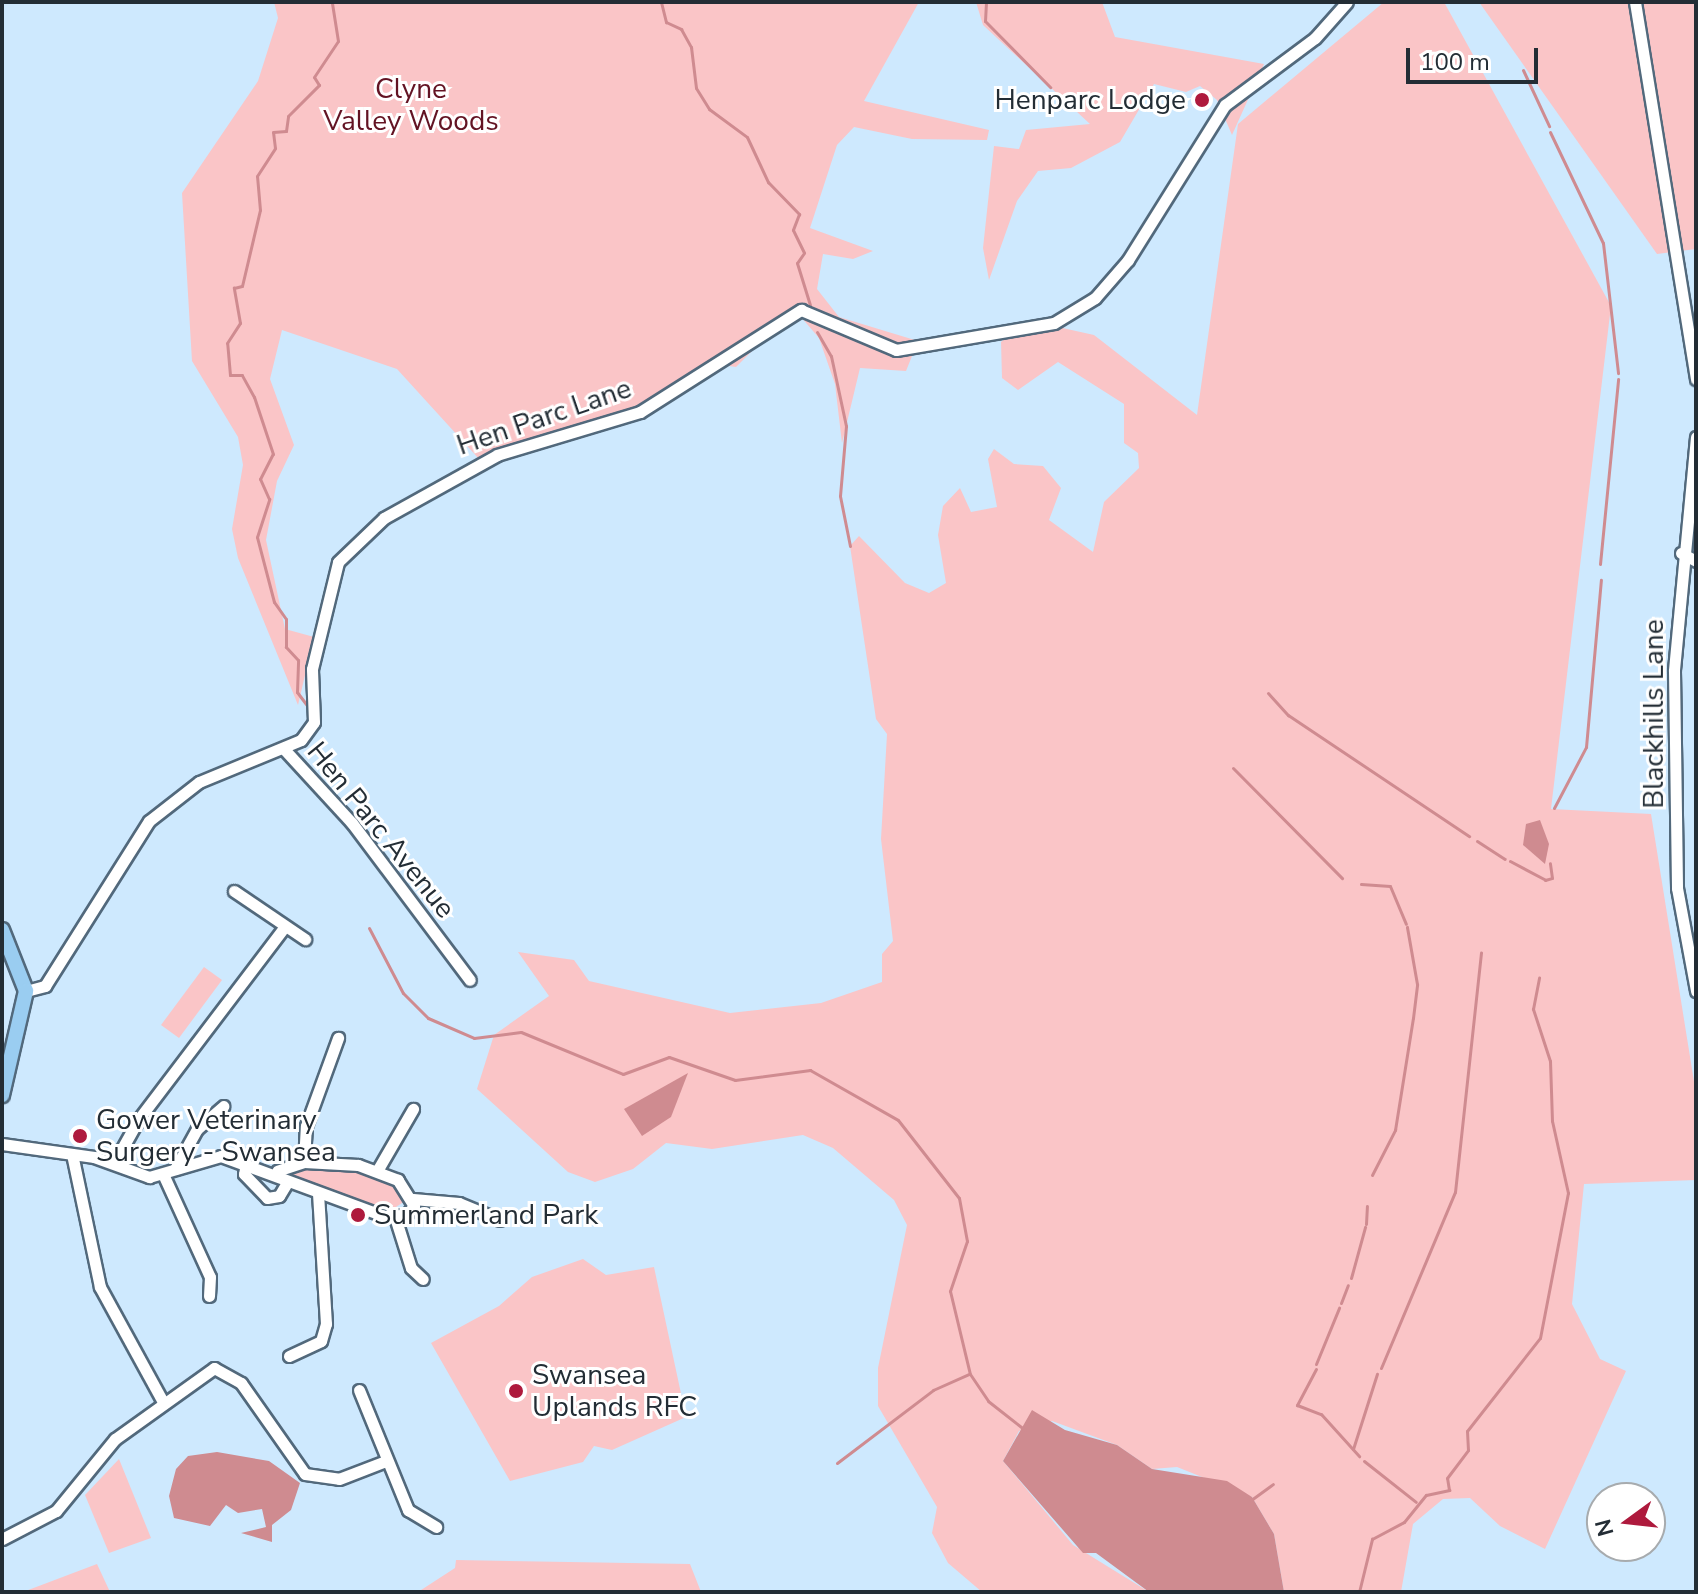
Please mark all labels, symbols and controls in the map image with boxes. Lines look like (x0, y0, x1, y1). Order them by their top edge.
scale bar (1410, 32, 1542, 82)
text: 100 m (1420, 46, 1490, 78)
park label: Clyne Valley Woods (323, 72, 499, 138)
place label: Henparc Lodge (994, 83, 1186, 117)
marker: Henparc Lodge (1193, 91, 1211, 109)
street label: Hen Parc Lane (452, 371, 636, 463)
street label: Blackhills Lane (1637, 619, 1671, 809)
street label: Hen Parc Avenue (300, 735, 462, 925)
place label: Gower Veterinary Surgery - Swansea (96, 1103, 336, 1169)
marker: Gower Veterinary Surgery - Swansea (71, 1127, 89, 1145)
place label: Summerland Park (374, 1198, 598, 1232)
marker: Summerland Park (349, 1206, 367, 1224)
place label: Swansea Uplands RFC (532, 1358, 697, 1424)
marker: Swansea Uplands RFC (507, 1382, 525, 1400)
north arrow (1586, 1482, 1666, 1562)
text: N (1588, 1516, 1621, 1540)

